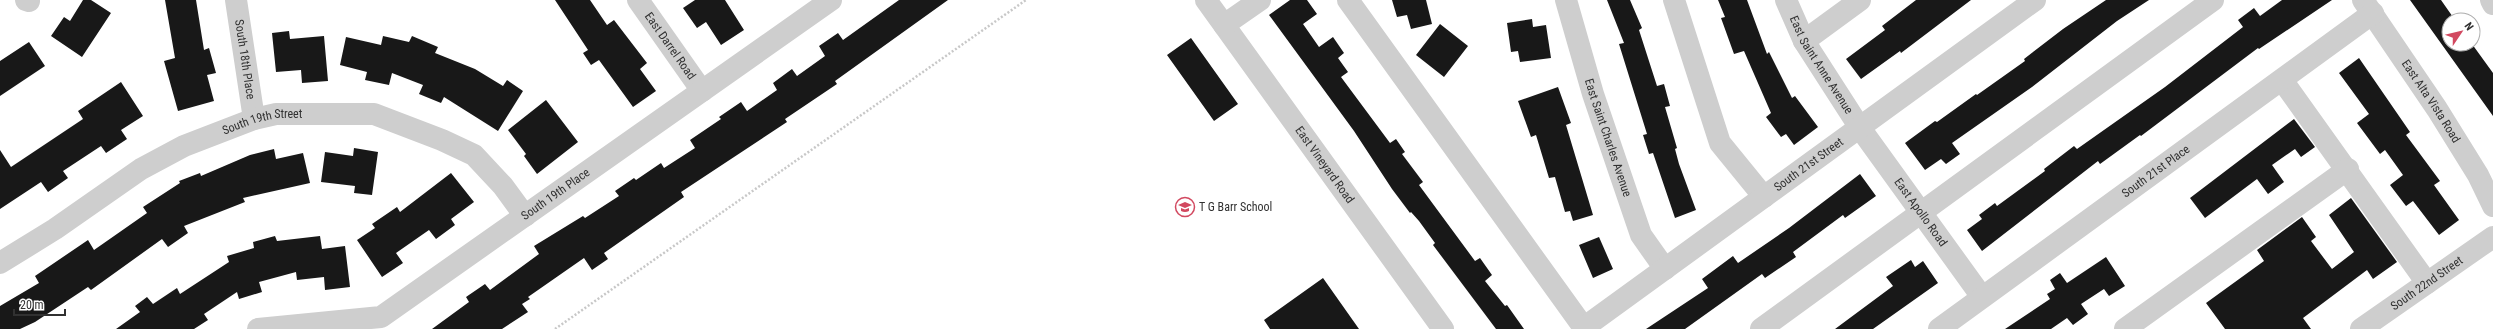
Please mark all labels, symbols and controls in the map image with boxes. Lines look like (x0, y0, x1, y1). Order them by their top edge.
street label: East Darrel Road (642, 10, 699, 82)
north arrow (2441, 12, 2481, 52)
street label: East Saint Anne Avenue (1787, 14, 1856, 117)
street label: South 18th Place (232, 18, 258, 101)
text: N (2462, 20, 2476, 33)
street label: East Alta Vista Road (2399, 57, 2463, 145)
street label: East Saint Charles Avenue (1582, 77, 1635, 199)
street label: South 19th Street (220, 107, 303, 138)
street label: East Vineyard Road (1292, 124, 1357, 206)
street label: South 21st Street (1771, 134, 1846, 194)
street label: South 21st Place (2119, 142, 2193, 201)
street label: South 19th Place (519, 165, 593, 223)
street label: East Apollo Road (1891, 175, 1950, 249)
school or university icon: T G Barr School (1174, 196, 1196, 218)
place label: T G Barr School (1199, 200, 1272, 214)
street label: South 22nd Street (2388, 253, 2466, 313)
scale bar (14, 291, 65, 317)
text: 20 m (20, 298, 44, 312)

